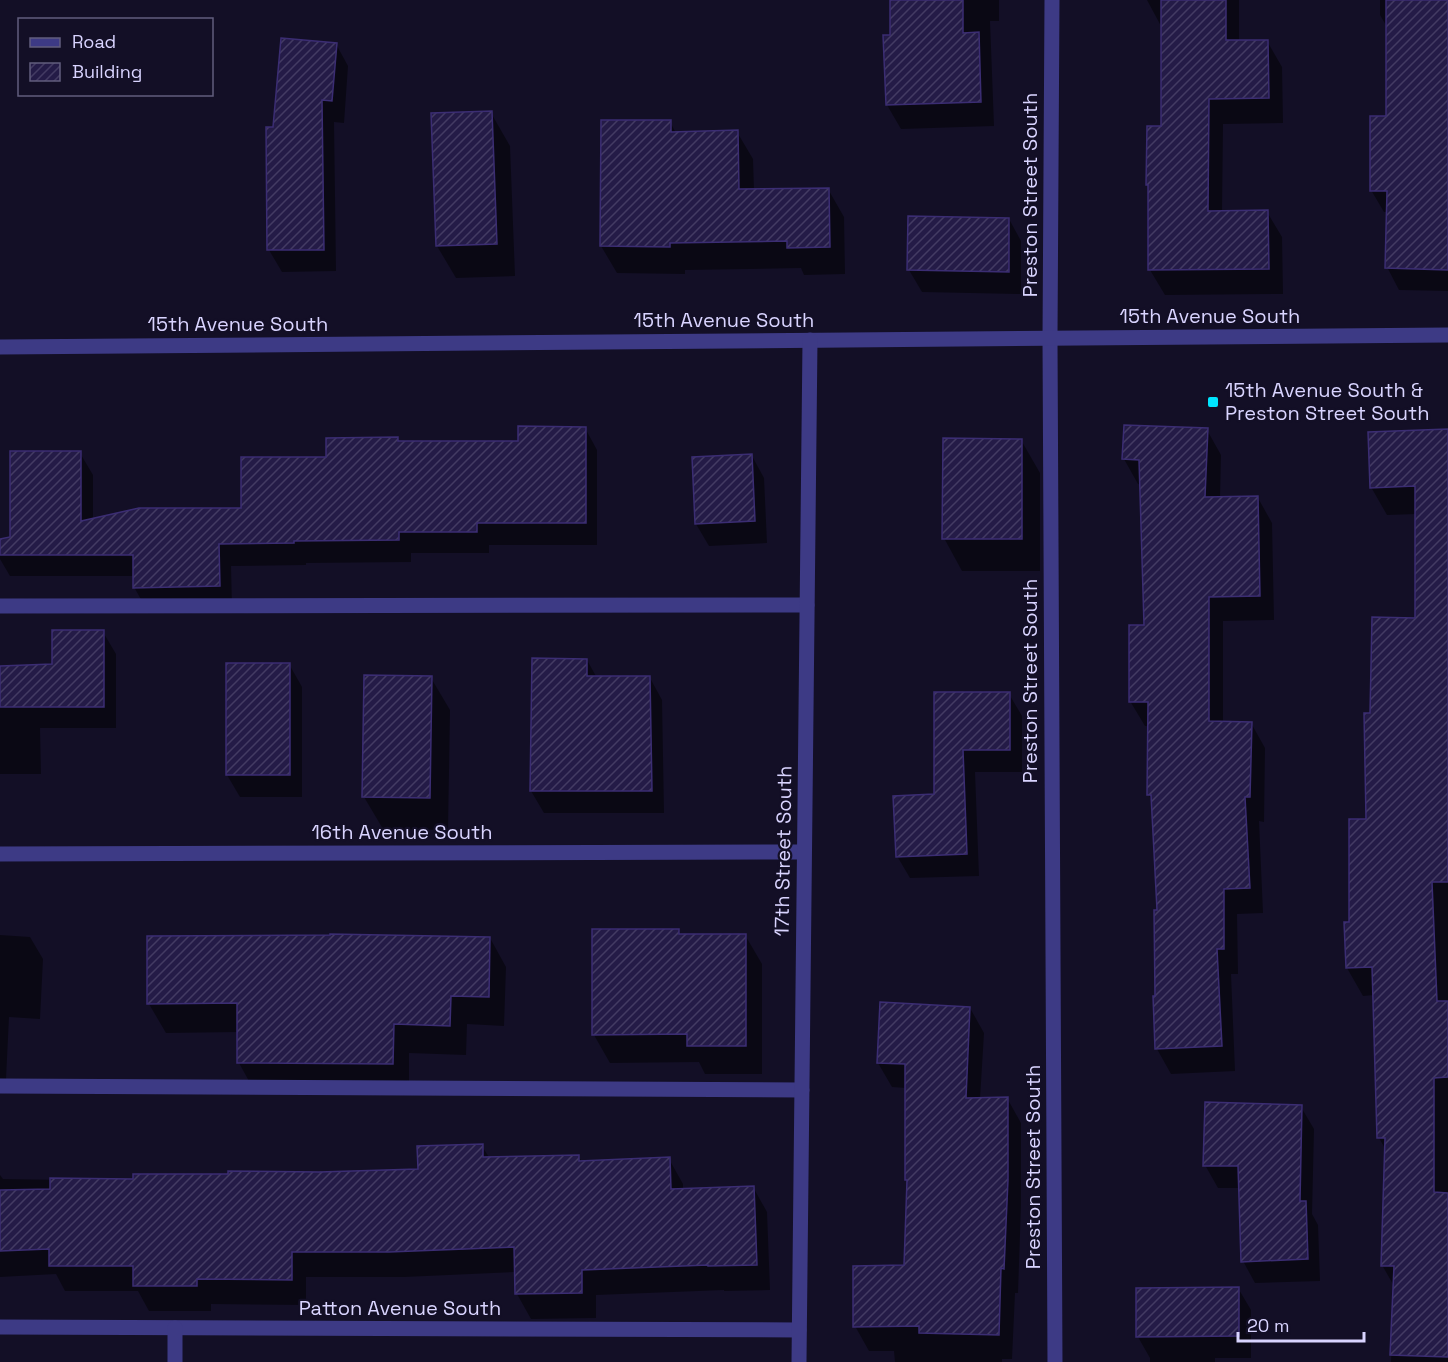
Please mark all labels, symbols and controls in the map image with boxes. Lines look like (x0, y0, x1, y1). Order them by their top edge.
legend (18, 18, 213, 96)
text: Road (72, 30, 116, 53)
text: Building (72, 60, 142, 83)
street label: Preston Street South (1017, 93, 1043, 297)
street label: 15th Avenue South (1120, 303, 1300, 329)
street label: 15th Avenue South (634, 307, 814, 333)
street label: 15th Avenue South (148, 311, 328, 337)
place label: 15th Avenue South & Preston Street South (1225, 377, 1430, 426)
marker: 15th Avenue South & Preston Street South (1206, 395, 1220, 409)
street label: Preston Street South (1017, 579, 1043, 783)
street label: 17th Street South (769, 765, 797, 937)
street label: 16th Avenue South (311, 819, 493, 845)
street label: Preston Street South (1020, 1065, 1046, 1269)
street label: Patton Avenue South (299, 1295, 501, 1321)
scale bar (1238, 1305, 1364, 1343)
text: 20 m (1247, 1314, 1290, 1337)

